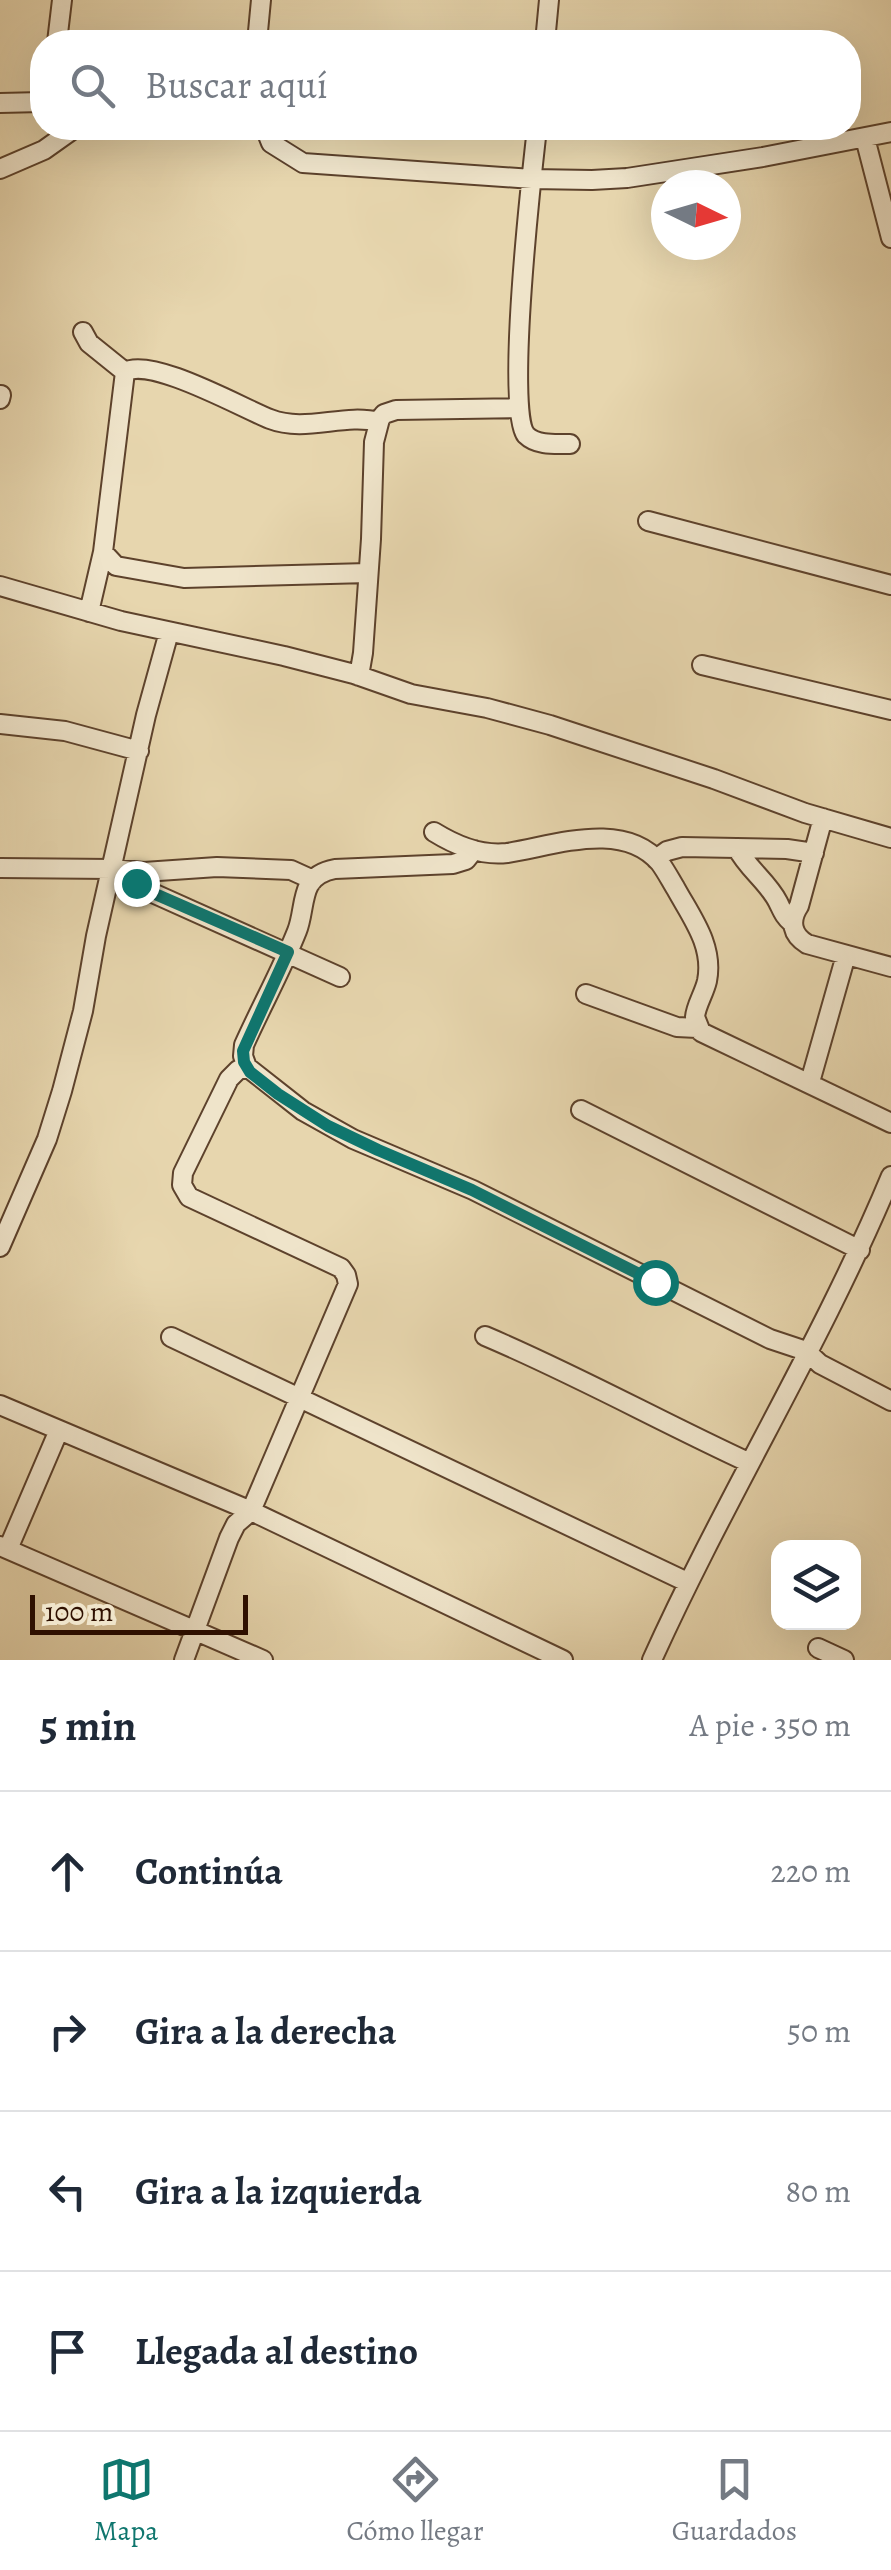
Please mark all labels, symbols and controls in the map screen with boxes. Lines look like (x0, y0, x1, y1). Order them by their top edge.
search box (30, 30, 861, 140)
icon: search (65, 58, 120, 113)
text: Buscar aquí (145, 59, 328, 111)
north arrow (651, 170, 741, 260)
route end (114, 861, 160, 907)
route start (633, 1260, 679, 1306)
map controls (771, 1540, 861, 1630)
button: layers (771, 1540, 861, 1630)
scale bar (30, 1590, 248, 1634)
text: 100 m (45, 1593, 113, 1631)
text: 5 min (40, 1697, 136, 1754)
text: A pie · 350 m (690, 1703, 851, 1747)
icon: ahead (40, 1844, 95, 1899)
text: Continúa (135, 1845, 283, 1897)
text: 220 m (771, 1849, 851, 1893)
icon: right (40, 2004, 95, 2059)
text: Gira a la derecha (135, 2005, 396, 2057)
text: 50 m (787, 2009, 851, 2053)
icon: left (40, 2164, 95, 2219)
text: Gira a la izquierda (135, 2165, 422, 2217)
text: 80 m (785, 2169, 851, 2213)
icon: arrive (40, 2324, 95, 2379)
text: Llegada al destino (135, 2325, 418, 2377)
tab: Mapa (94, 2452, 158, 2550)
tab: Cómo llegar (347, 2452, 484, 2550)
tab: Guardados (672, 2452, 797, 2550)

